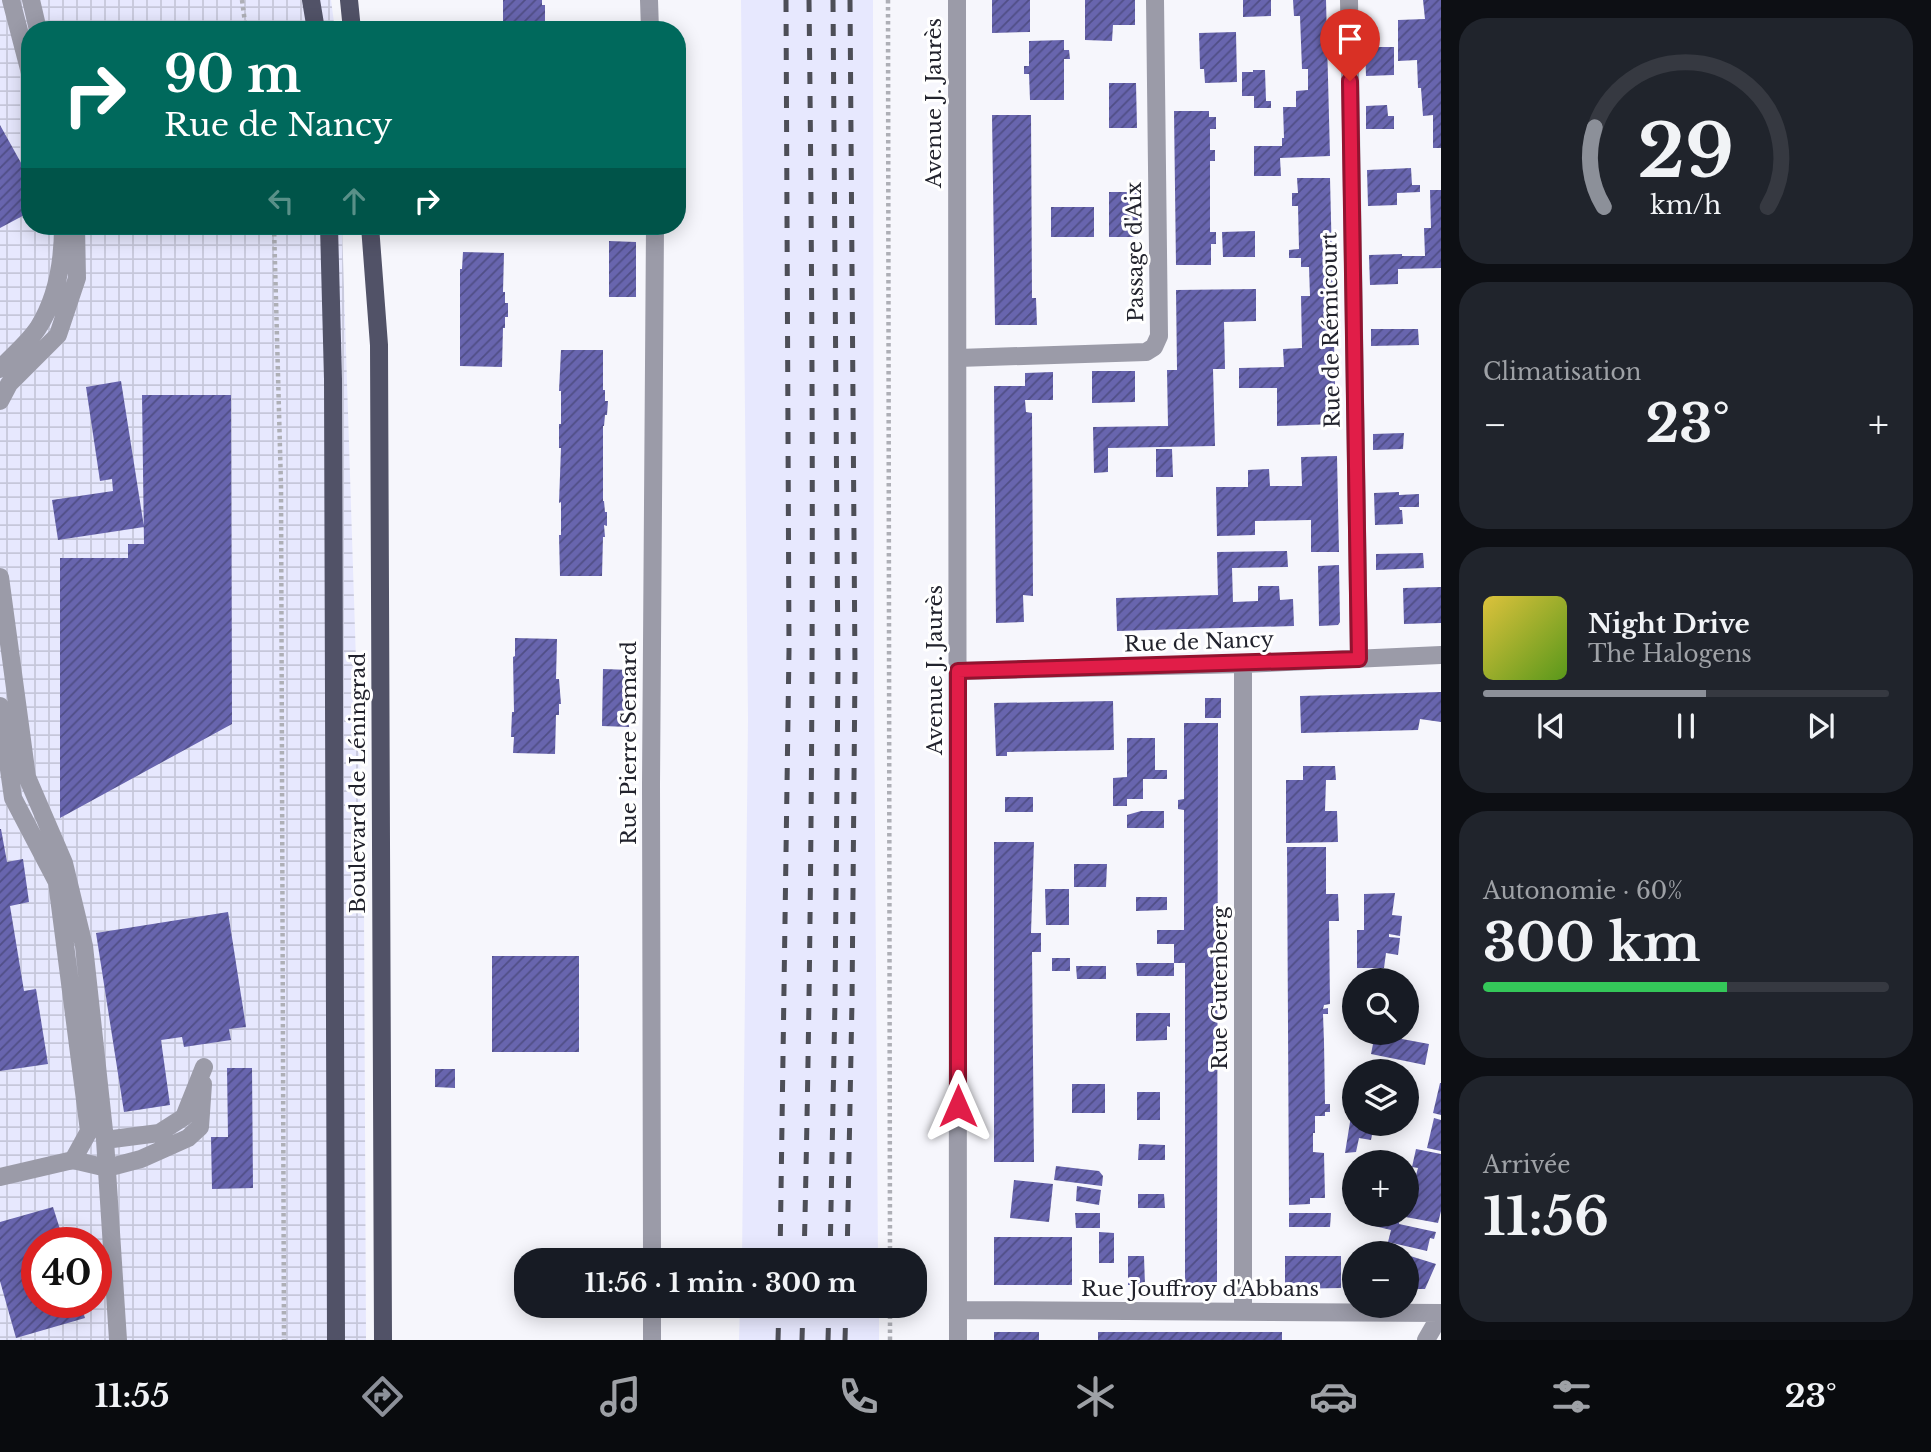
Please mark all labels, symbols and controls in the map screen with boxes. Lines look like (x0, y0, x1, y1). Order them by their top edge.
pin (1320, 9, 1380, 81)
street label: Avenue J. Jaurès (921, 18, 947, 189)
icon: arrive (1331, 20, 1369, 58)
text: 90 m (164, 44, 301, 105)
icon: right (49, 49, 140, 140)
text: Rue de Nancy (164, 105, 392, 145)
text: 29 (1638, 107, 1734, 198)
street label: Passage d'Aix (1121, 181, 1149, 322)
icon: left (262, 182, 300, 220)
icon: ahead (335, 182, 373, 220)
icon: right (408, 182, 446, 220)
text: km/h (1651, 190, 1721, 221)
street label: Rue de Rémicourt (1316, 232, 1346, 428)
text: Climatisation (1483, 358, 1641, 386)
text: 23° (1645, 392, 1730, 456)
text: − (1483, 401, 1507, 448)
text: + (1868, 401, 1889, 448)
street label: Avenue J. Jaurès (922, 585, 948, 756)
text: Night Drive (1588, 608, 1750, 640)
street label: Rue de Nancy (1124, 626, 1275, 658)
text: The Halogens (1588, 640, 1752, 668)
street label: Rue Pierre Semard (616, 641, 642, 845)
street label: Boulevard de Léningrad (345, 653, 371, 913)
icon: previous (1532, 707, 1570, 745)
icon: pause (1667, 707, 1705, 745)
icon: next (1802, 707, 1840, 745)
text: Autonomie · 60% (1483, 877, 1683, 905)
street label: Rue Gutenberg (1207, 906, 1233, 1070)
text: 300 km (1483, 911, 1701, 975)
map controls (1342, 968, 1419, 1318)
button: search (1342, 968, 1419, 1045)
button: layers (1342, 1059, 1419, 1136)
position arrow (921, 1069, 995, 1143)
button: + (1342, 1150, 1419, 1227)
text: Arrivée (1483, 1151, 1570, 1179)
text: 11:56 (1483, 1185, 1609, 1249)
speed limit sign: 40 (21, 1227, 112, 1318)
button: − (1342, 1241, 1419, 1318)
text: 11:56 · 1 min · 300 m (584, 1267, 857, 1299)
street label: Rue Jouffroy d'Abbans (1081, 1276, 1319, 1302)
icon: directions (358, 1372, 407, 1421)
icon: music (596, 1372, 645, 1421)
icon: phone (834, 1372, 883, 1421)
icon: climate (1071, 1372, 1120, 1421)
icon: car (1309, 1372, 1358, 1421)
icon: filters (1547, 1372, 1596, 1421)
text: 11:55 (94, 1376, 169, 1416)
text: 23° (1785, 1376, 1837, 1416)

